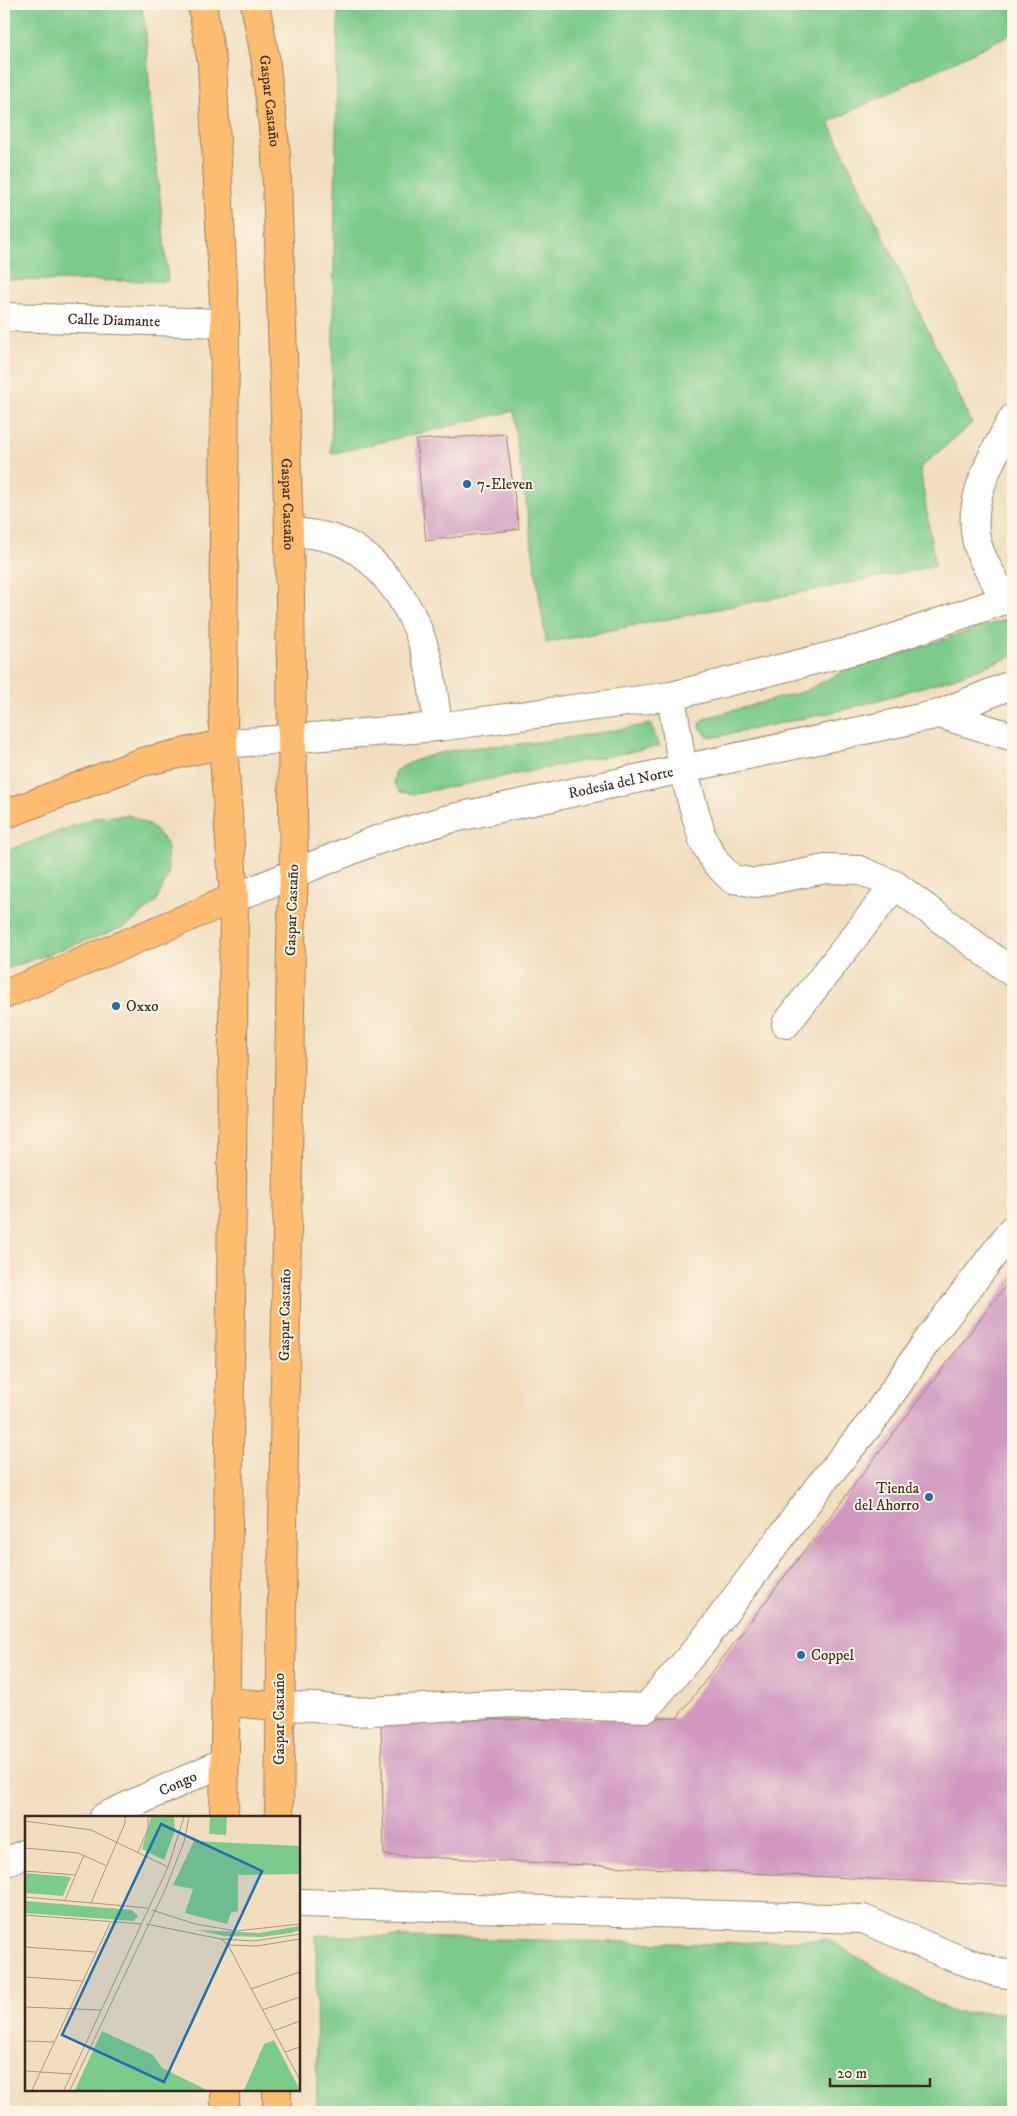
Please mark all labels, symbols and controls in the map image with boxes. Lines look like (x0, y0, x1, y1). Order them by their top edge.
street label: Gaspar Castaño (255, 54, 285, 148)
street label: Calle Diamante (67, 309, 161, 331)
street label: Gaspar Castaño (277, 458, 299, 550)
place label: 7-Eleven (477, 475, 533, 494)
marker: 7-Eleven (461, 478, 473, 490)
street label: Rodesia del Norte (567, 762, 675, 803)
street label: Gaspar Castaño (281, 864, 303, 956)
place label: Oxxo (126, 997, 159, 1016)
marker: Oxxo (110, 1000, 122, 1012)
street label: Gaspar Castaño (275, 1269, 295, 1361)
place label: Tienda del Ahorro (855, 1479, 920, 1515)
marker: Tienda del Ahorro (923, 1491, 935, 1503)
place label: Coppel (811, 1646, 855, 1665)
marker: Coppel (795, 1649, 807, 1661)
street label: Gaspar Castaño (270, 1673, 289, 1765)
street label: Congo (156, 1766, 200, 1800)
inset map (25, 1816, 300, 2091)
scale bar (830, 2056, 930, 2088)
text: 20 m (837, 2064, 867, 2083)

